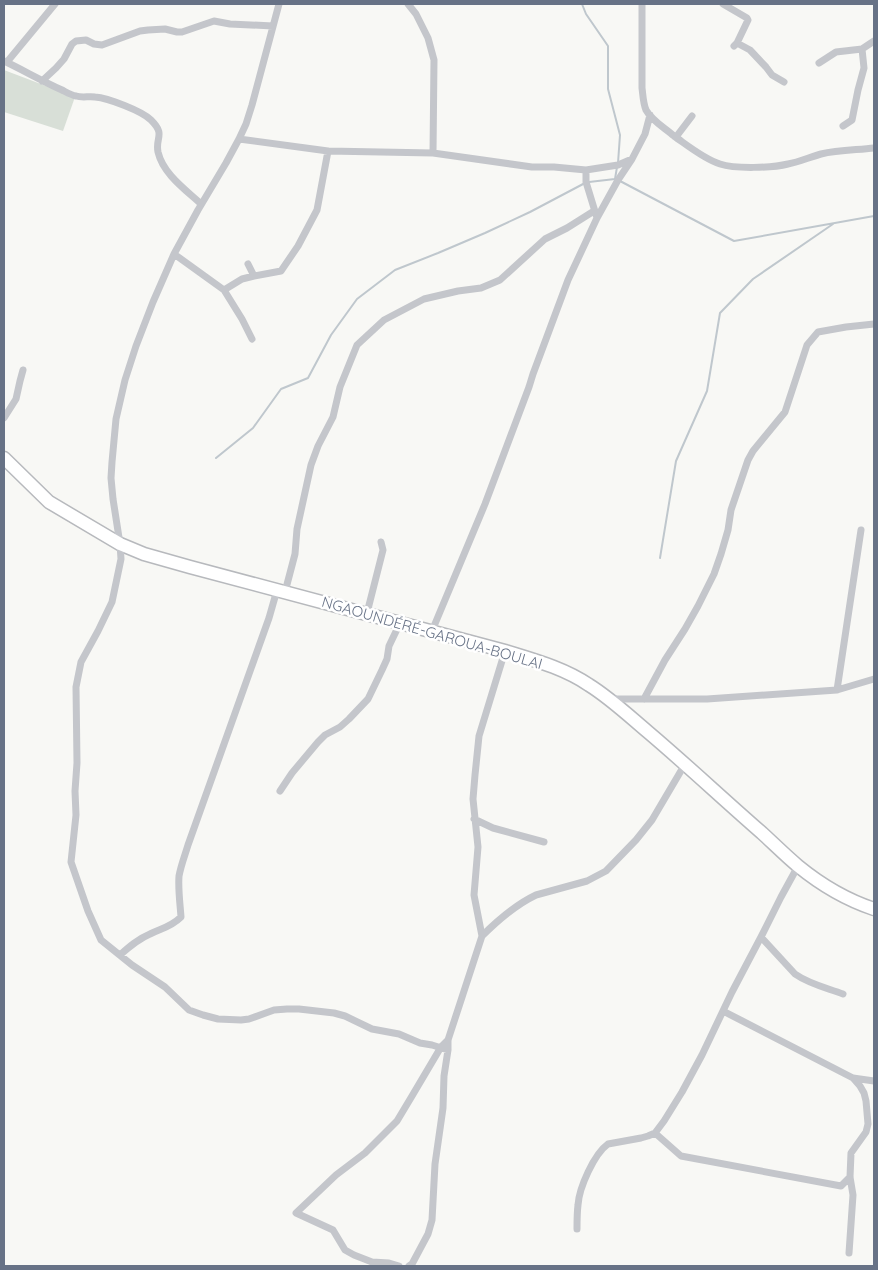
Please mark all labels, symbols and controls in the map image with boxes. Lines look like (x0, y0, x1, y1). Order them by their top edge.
street label: NGAOUNDÉRÉ-GAROUA-BOULAI (320, 592, 545, 673)

